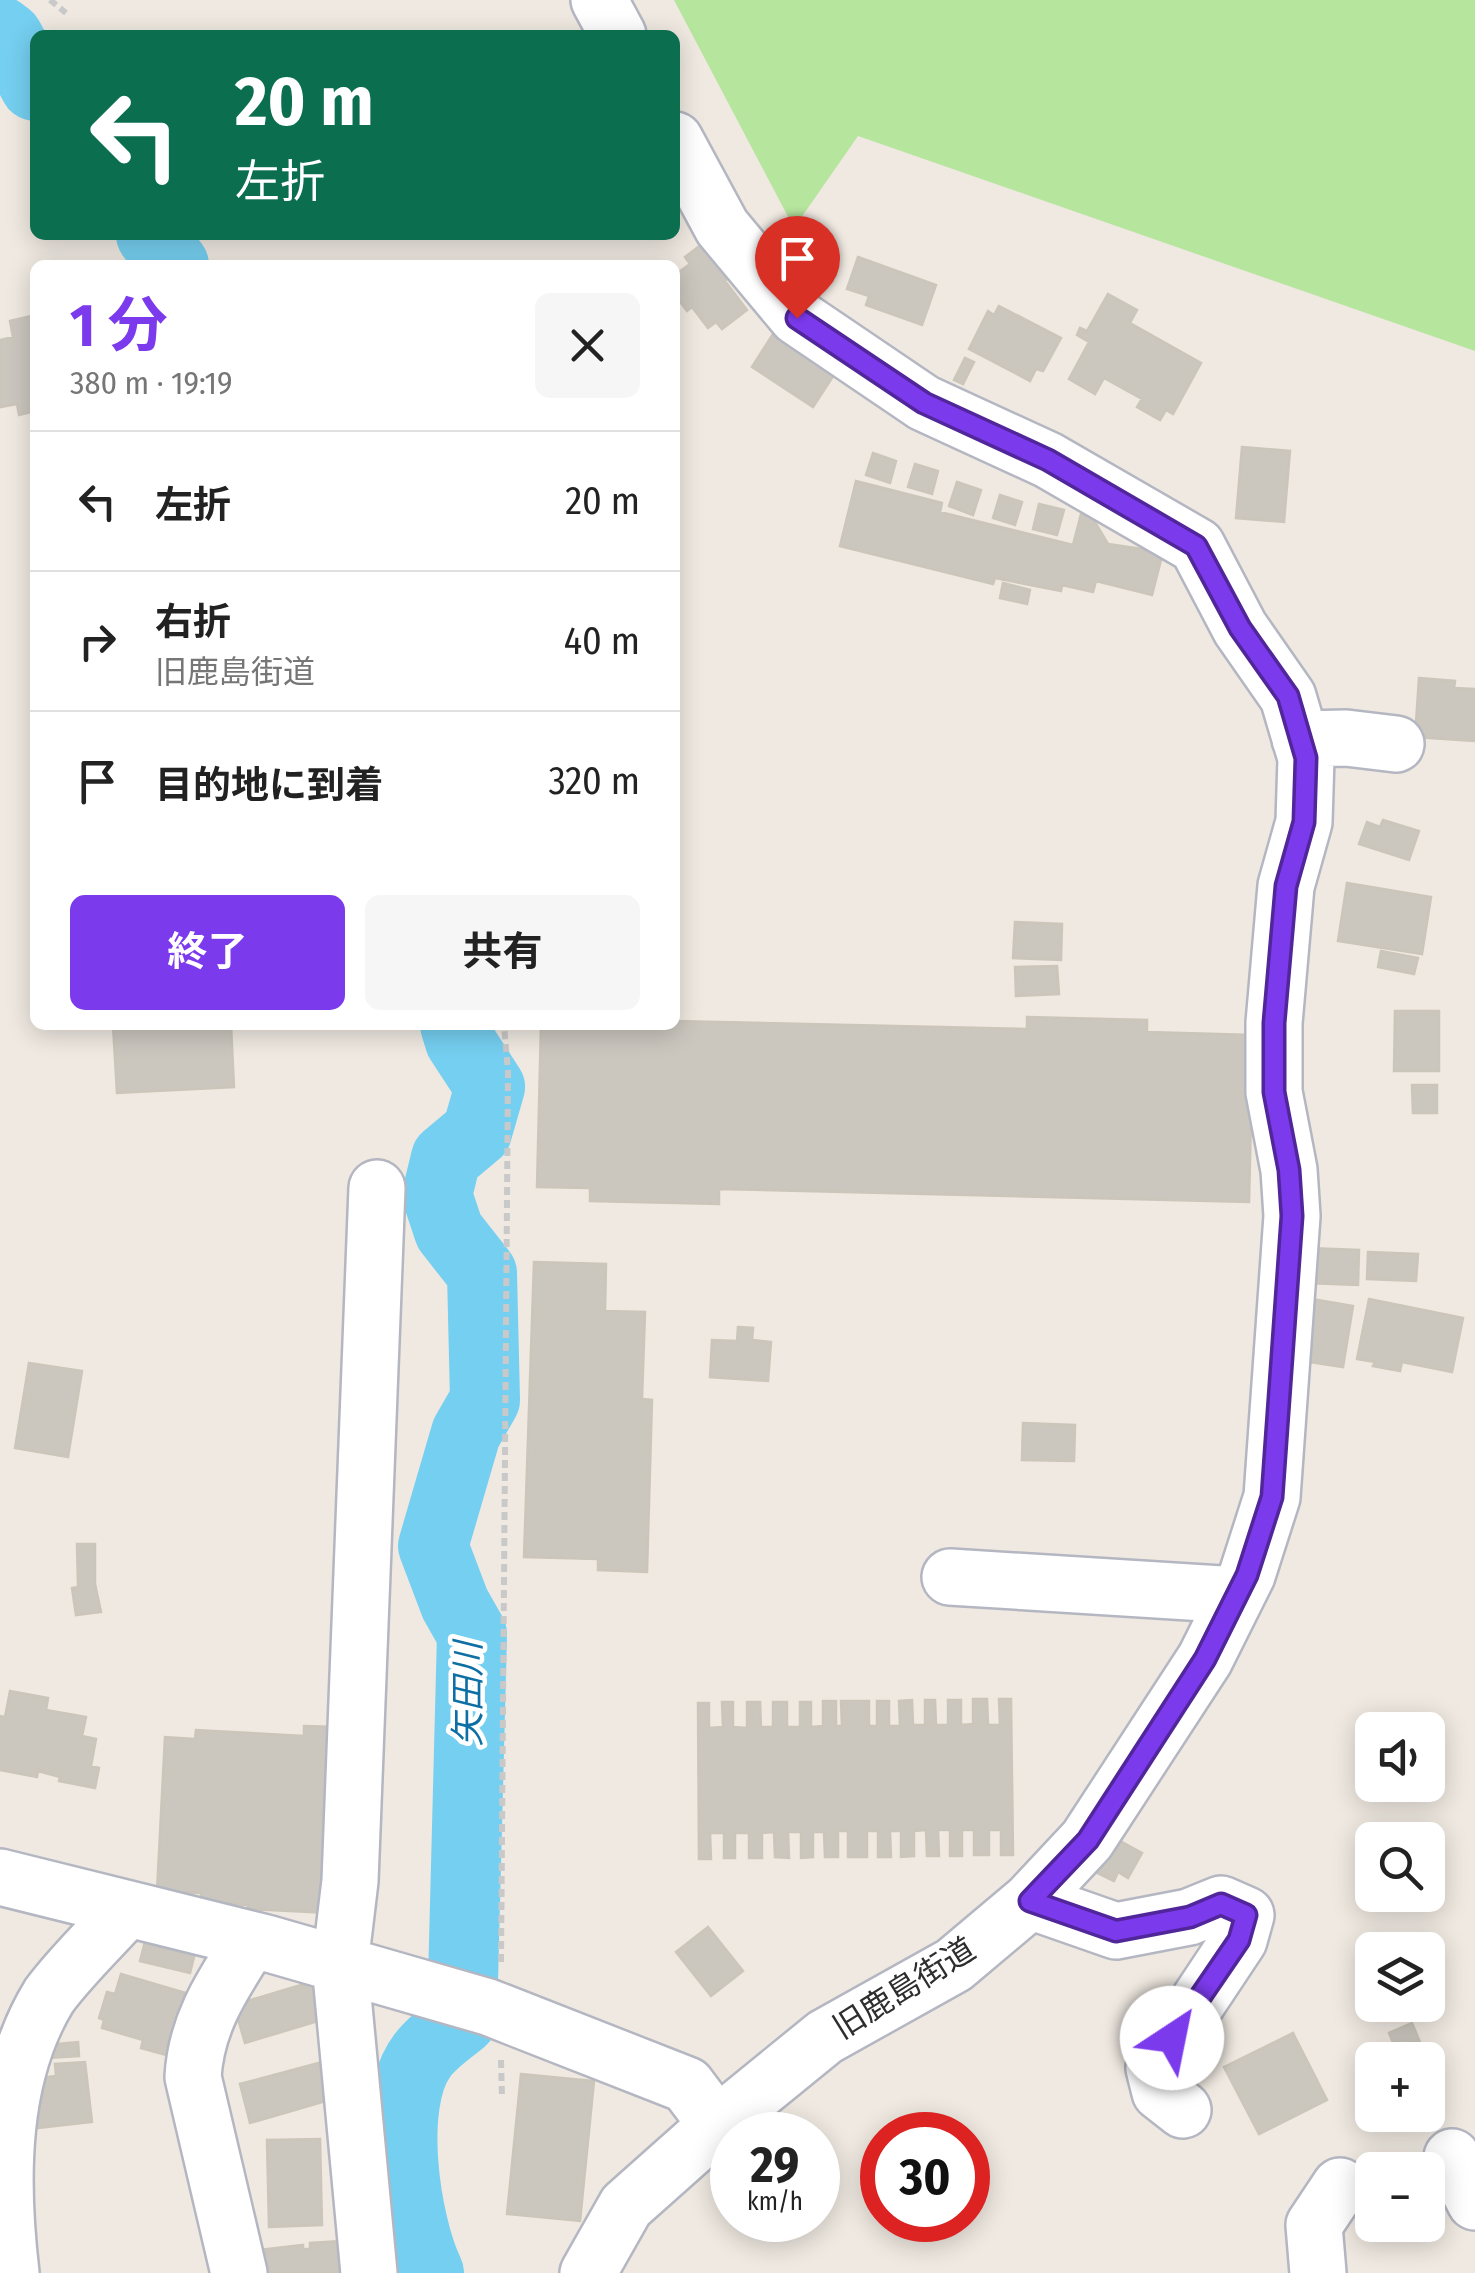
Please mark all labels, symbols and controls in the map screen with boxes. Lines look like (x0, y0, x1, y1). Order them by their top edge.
text: 20 m (235, 60, 374, 144)
icon: left (70, 70, 200, 200)
text: 左折 (235, 155, 325, 209)
pin (755, 216, 840, 319)
icon: arrive (770, 231, 825, 286)
text: 1 分 (70, 290, 168, 362)
button: close (535, 293, 640, 398)
text: 380 m · 19:19 (70, 364, 233, 402)
icon: left (70, 474, 125, 529)
text: 20 m (565, 478, 640, 524)
text: 左折 (155, 482, 231, 528)
text: 右折 (155, 599, 231, 645)
icon: right (70, 614, 125, 669)
text: 40 m (564, 618, 640, 664)
text: 旧鹿島街道 (155, 653, 315, 691)
icon: arrive (70, 754, 125, 809)
text: 320 m (548, 758, 640, 804)
text: 目的地に到着 (155, 762, 383, 808)
button: 終了 (70, 895, 345, 1010)
button: 共有 (365, 895, 640, 1010)
water label: 矢田川 (447, 1638, 489, 1747)
map controls (1355, 1712, 1445, 2242)
button: sound (1355, 1712, 1445, 1802)
button: search (1355, 1822, 1445, 1912)
street label: 旧鹿島街道 (826, 1929, 982, 2047)
button: layers (1355, 1932, 1445, 2022)
position arrow (1120, 1986, 1224, 2090)
button: + (1355, 2042, 1445, 2132)
speed limit sign: 30 (860, 2112, 990, 2242)
text: 29 (751, 2135, 799, 2195)
button: − (1355, 2152, 1445, 2242)
text: km/h (747, 2187, 803, 2217)

